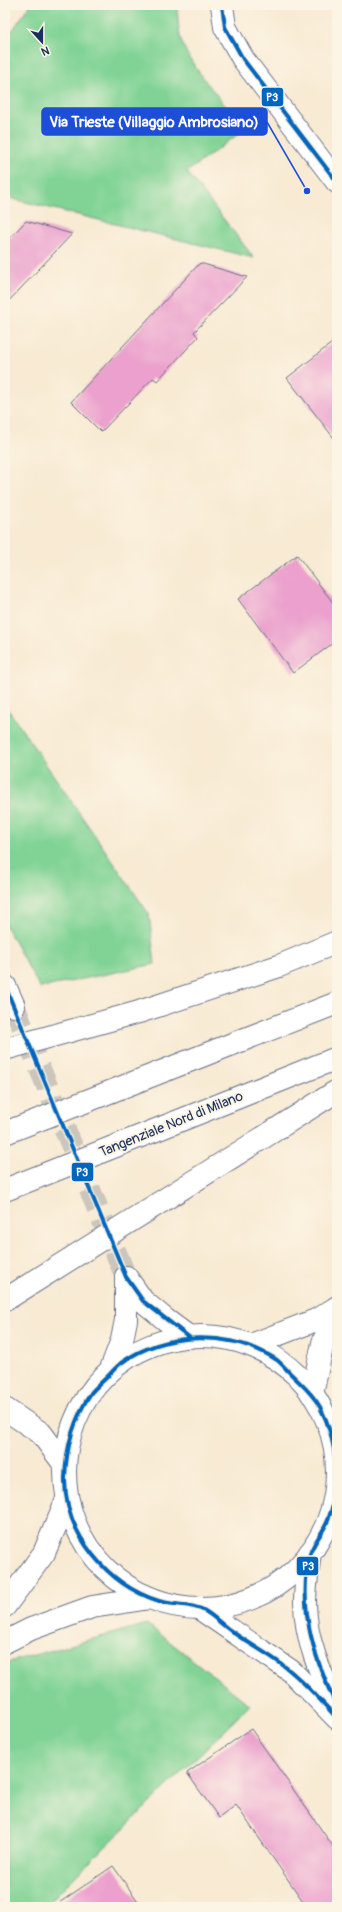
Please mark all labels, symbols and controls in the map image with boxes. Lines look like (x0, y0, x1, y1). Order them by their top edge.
north arrow (22, 22, 62, 62)
text: N (39, 43, 51, 58)
line badge: P3 (261, 87, 284, 107)
text: P3 (266, 91, 278, 104)
callout: Via Trieste (Villaggio Ambrosiano) (42, 108, 267, 135)
text: Via Trieste (Villaggio Ambrosiano) (49, 113, 259, 132)
street label: Tangenziale Nord di Milano (97, 1087, 246, 1161)
line badge: P3 (71, 1162, 94, 1182)
text: P3 (76, 1166, 88, 1179)
line badge: P3 (296, 1556, 319, 1576)
text: P3 (302, 1560, 314, 1573)

